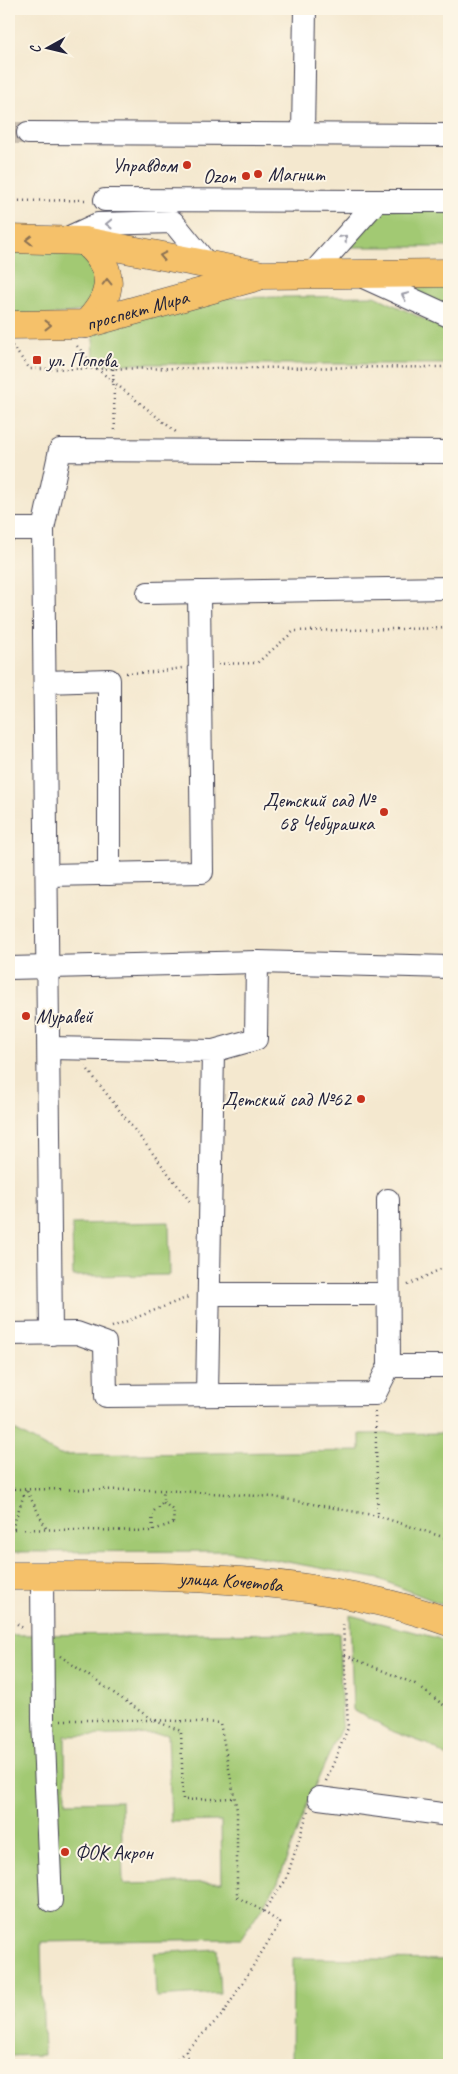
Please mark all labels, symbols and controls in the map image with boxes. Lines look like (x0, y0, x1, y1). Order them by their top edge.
north arrow (22, 22, 72, 72)
text: С (26, 43, 45, 54)
place label: Управдом (112, 153, 178, 178)
marker: Управдом (181, 159, 193, 171)
place label: Магнит (268, 162, 326, 187)
place label: Ozon (203, 164, 237, 189)
marker: Магнит (252, 168, 264, 180)
marker: Ozon (240, 170, 252, 182)
one-way arrow (105, 219, 112, 229)
one-way arrow (25, 234, 33, 245)
one-way arrow (339, 234, 348, 243)
one-way arrow (158, 251, 167, 262)
one-way arrow (102, 278, 112, 286)
street label: проспект Мира (83, 284, 192, 336)
one-way arrow (401, 292, 410, 303)
one-way arrow (44, 320, 52, 330)
place label: ул. Попова (46, 348, 119, 373)
marker: ул. Попова (31, 354, 43, 366)
place label: Детский сад № 68 Чебурашка (263, 788, 378, 836)
marker: Детский сад № 68 Чебурашка (378, 806, 390, 818)
place label: Муравей (36, 1004, 94, 1029)
marker: Муравей (20, 1010, 32, 1022)
place label: Детский сад №62 (222, 1087, 353, 1112)
marker: Детский сад №62 (355, 1093, 367, 1105)
street label: улица Кочетова (177, 1565, 285, 1598)
place label: ФОК Акрон (75, 1840, 155, 1865)
marker: ФОК Акрон (59, 1846, 71, 1858)

